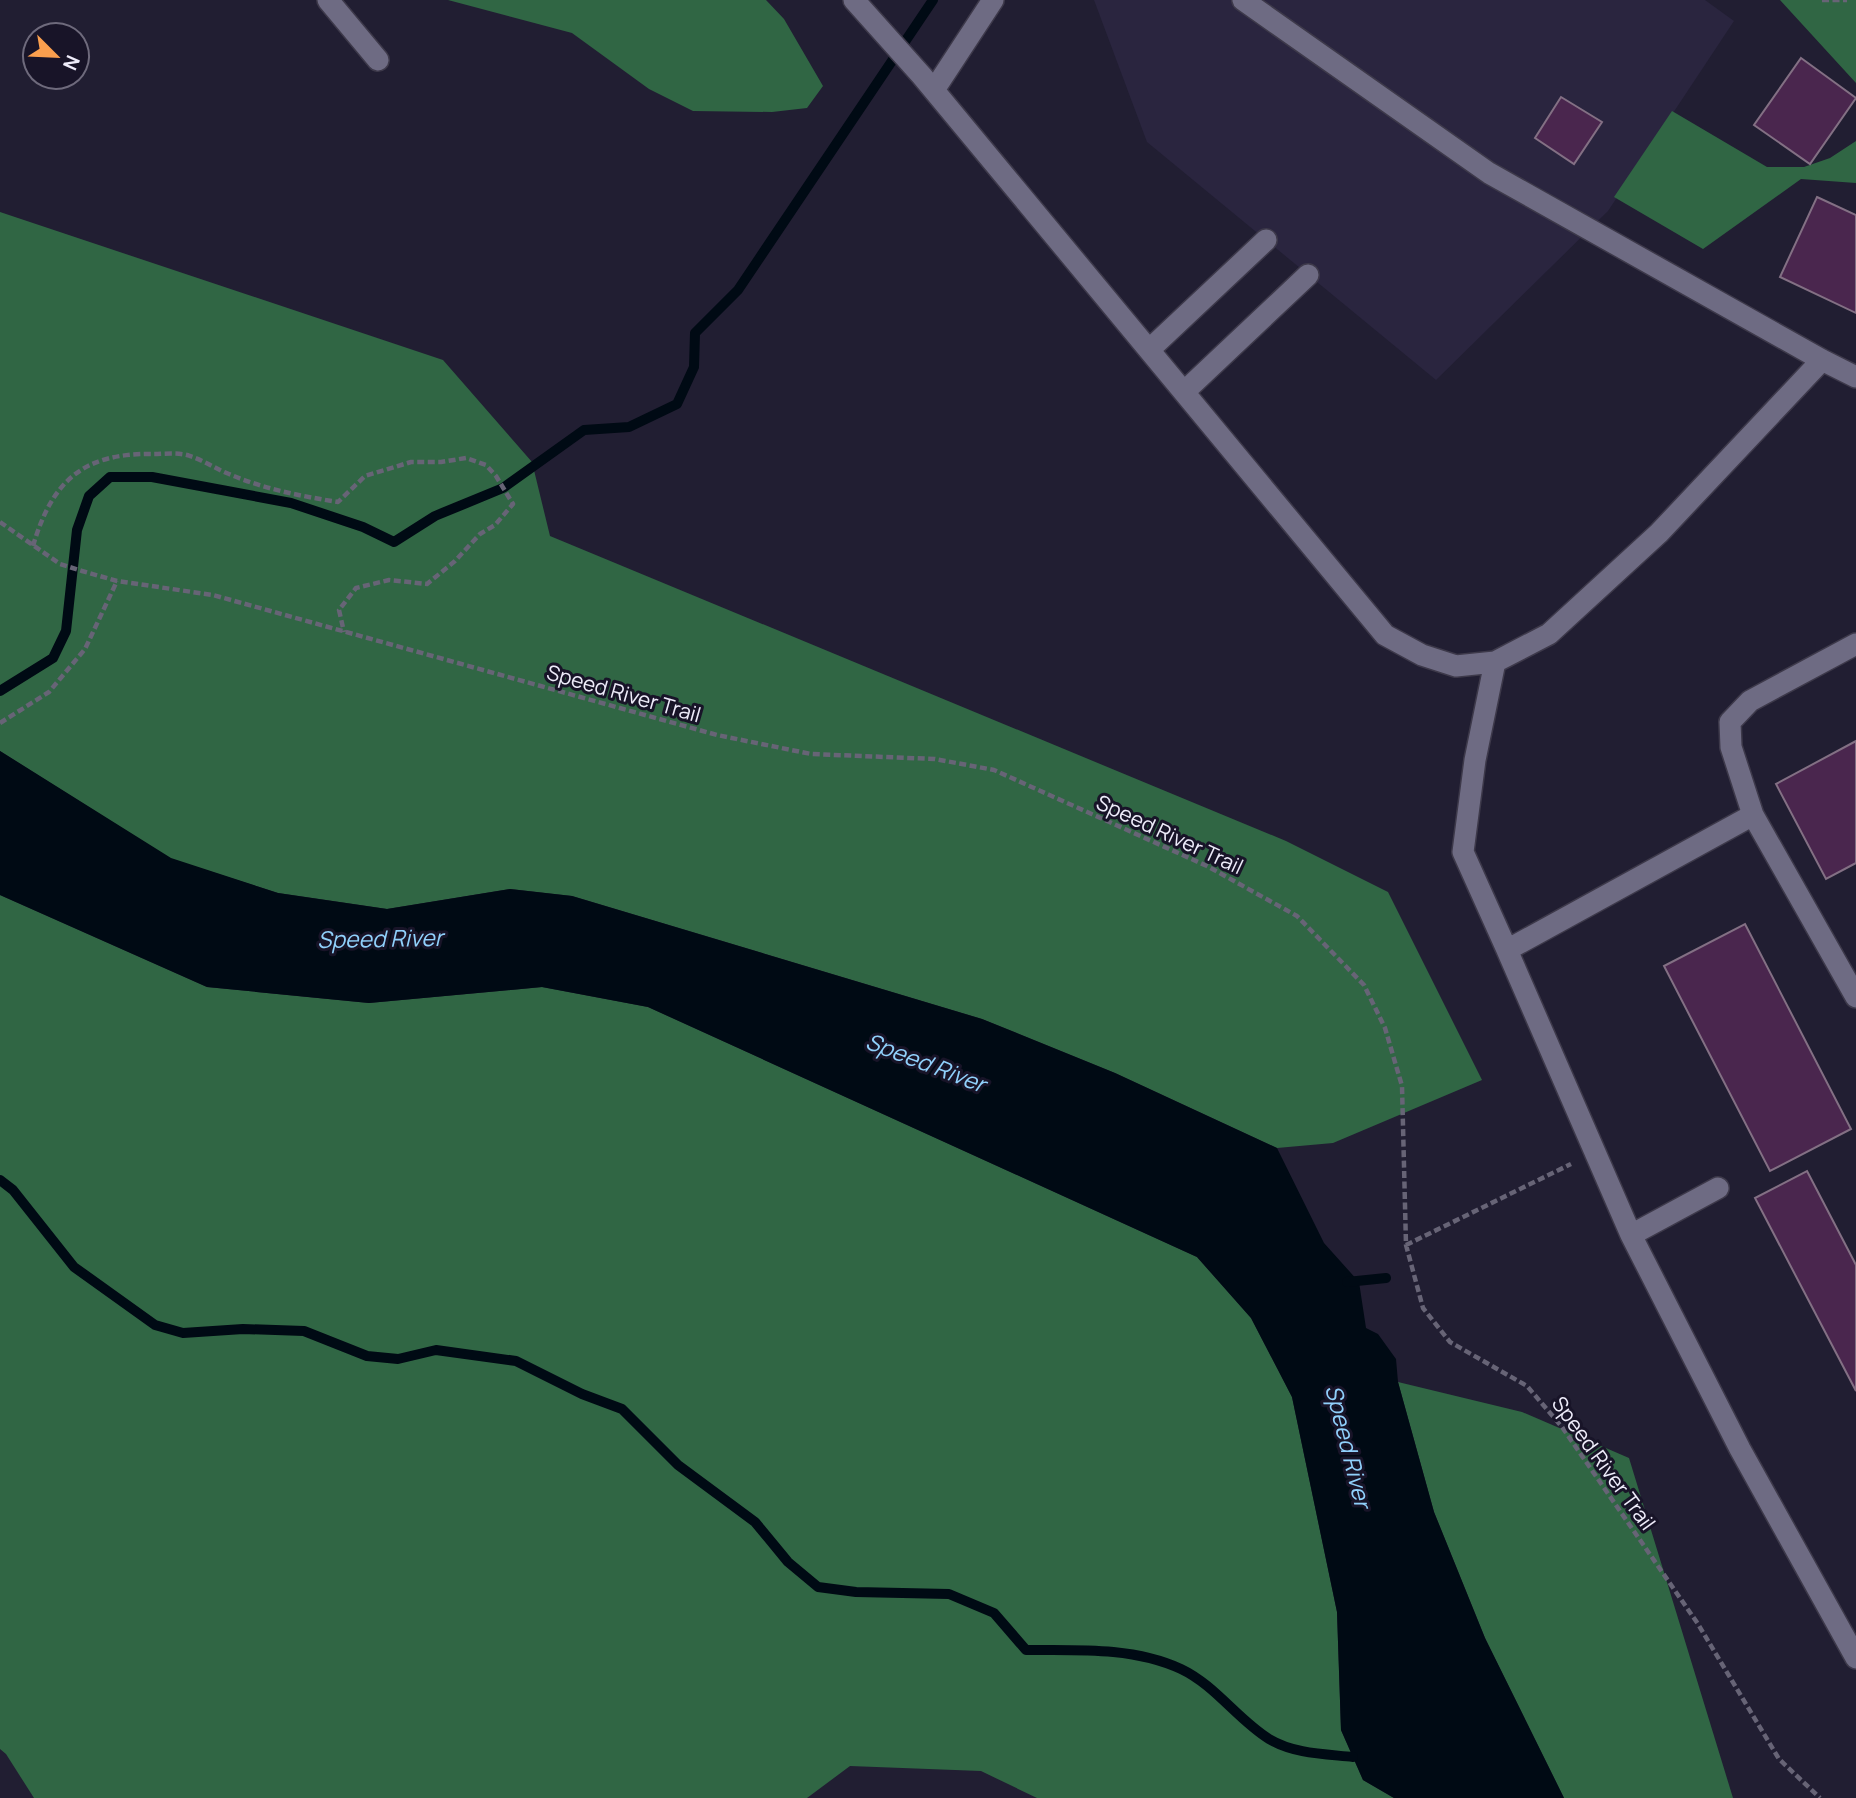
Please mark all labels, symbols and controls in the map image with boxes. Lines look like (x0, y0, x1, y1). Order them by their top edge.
north arrow (21, 21, 91, 91)
text: N (57, 51, 86, 74)
street label: Speed River Trail (544, 658, 704, 728)
street label: Speed River Trail (1092, 788, 1248, 880)
water label: Speed River (317, 921, 446, 955)
water label: Speed River (862, 1025, 993, 1100)
water label: Speed River (1318, 1381, 1380, 1513)
street label: Speed River Trail (1546, 1390, 1662, 1536)

